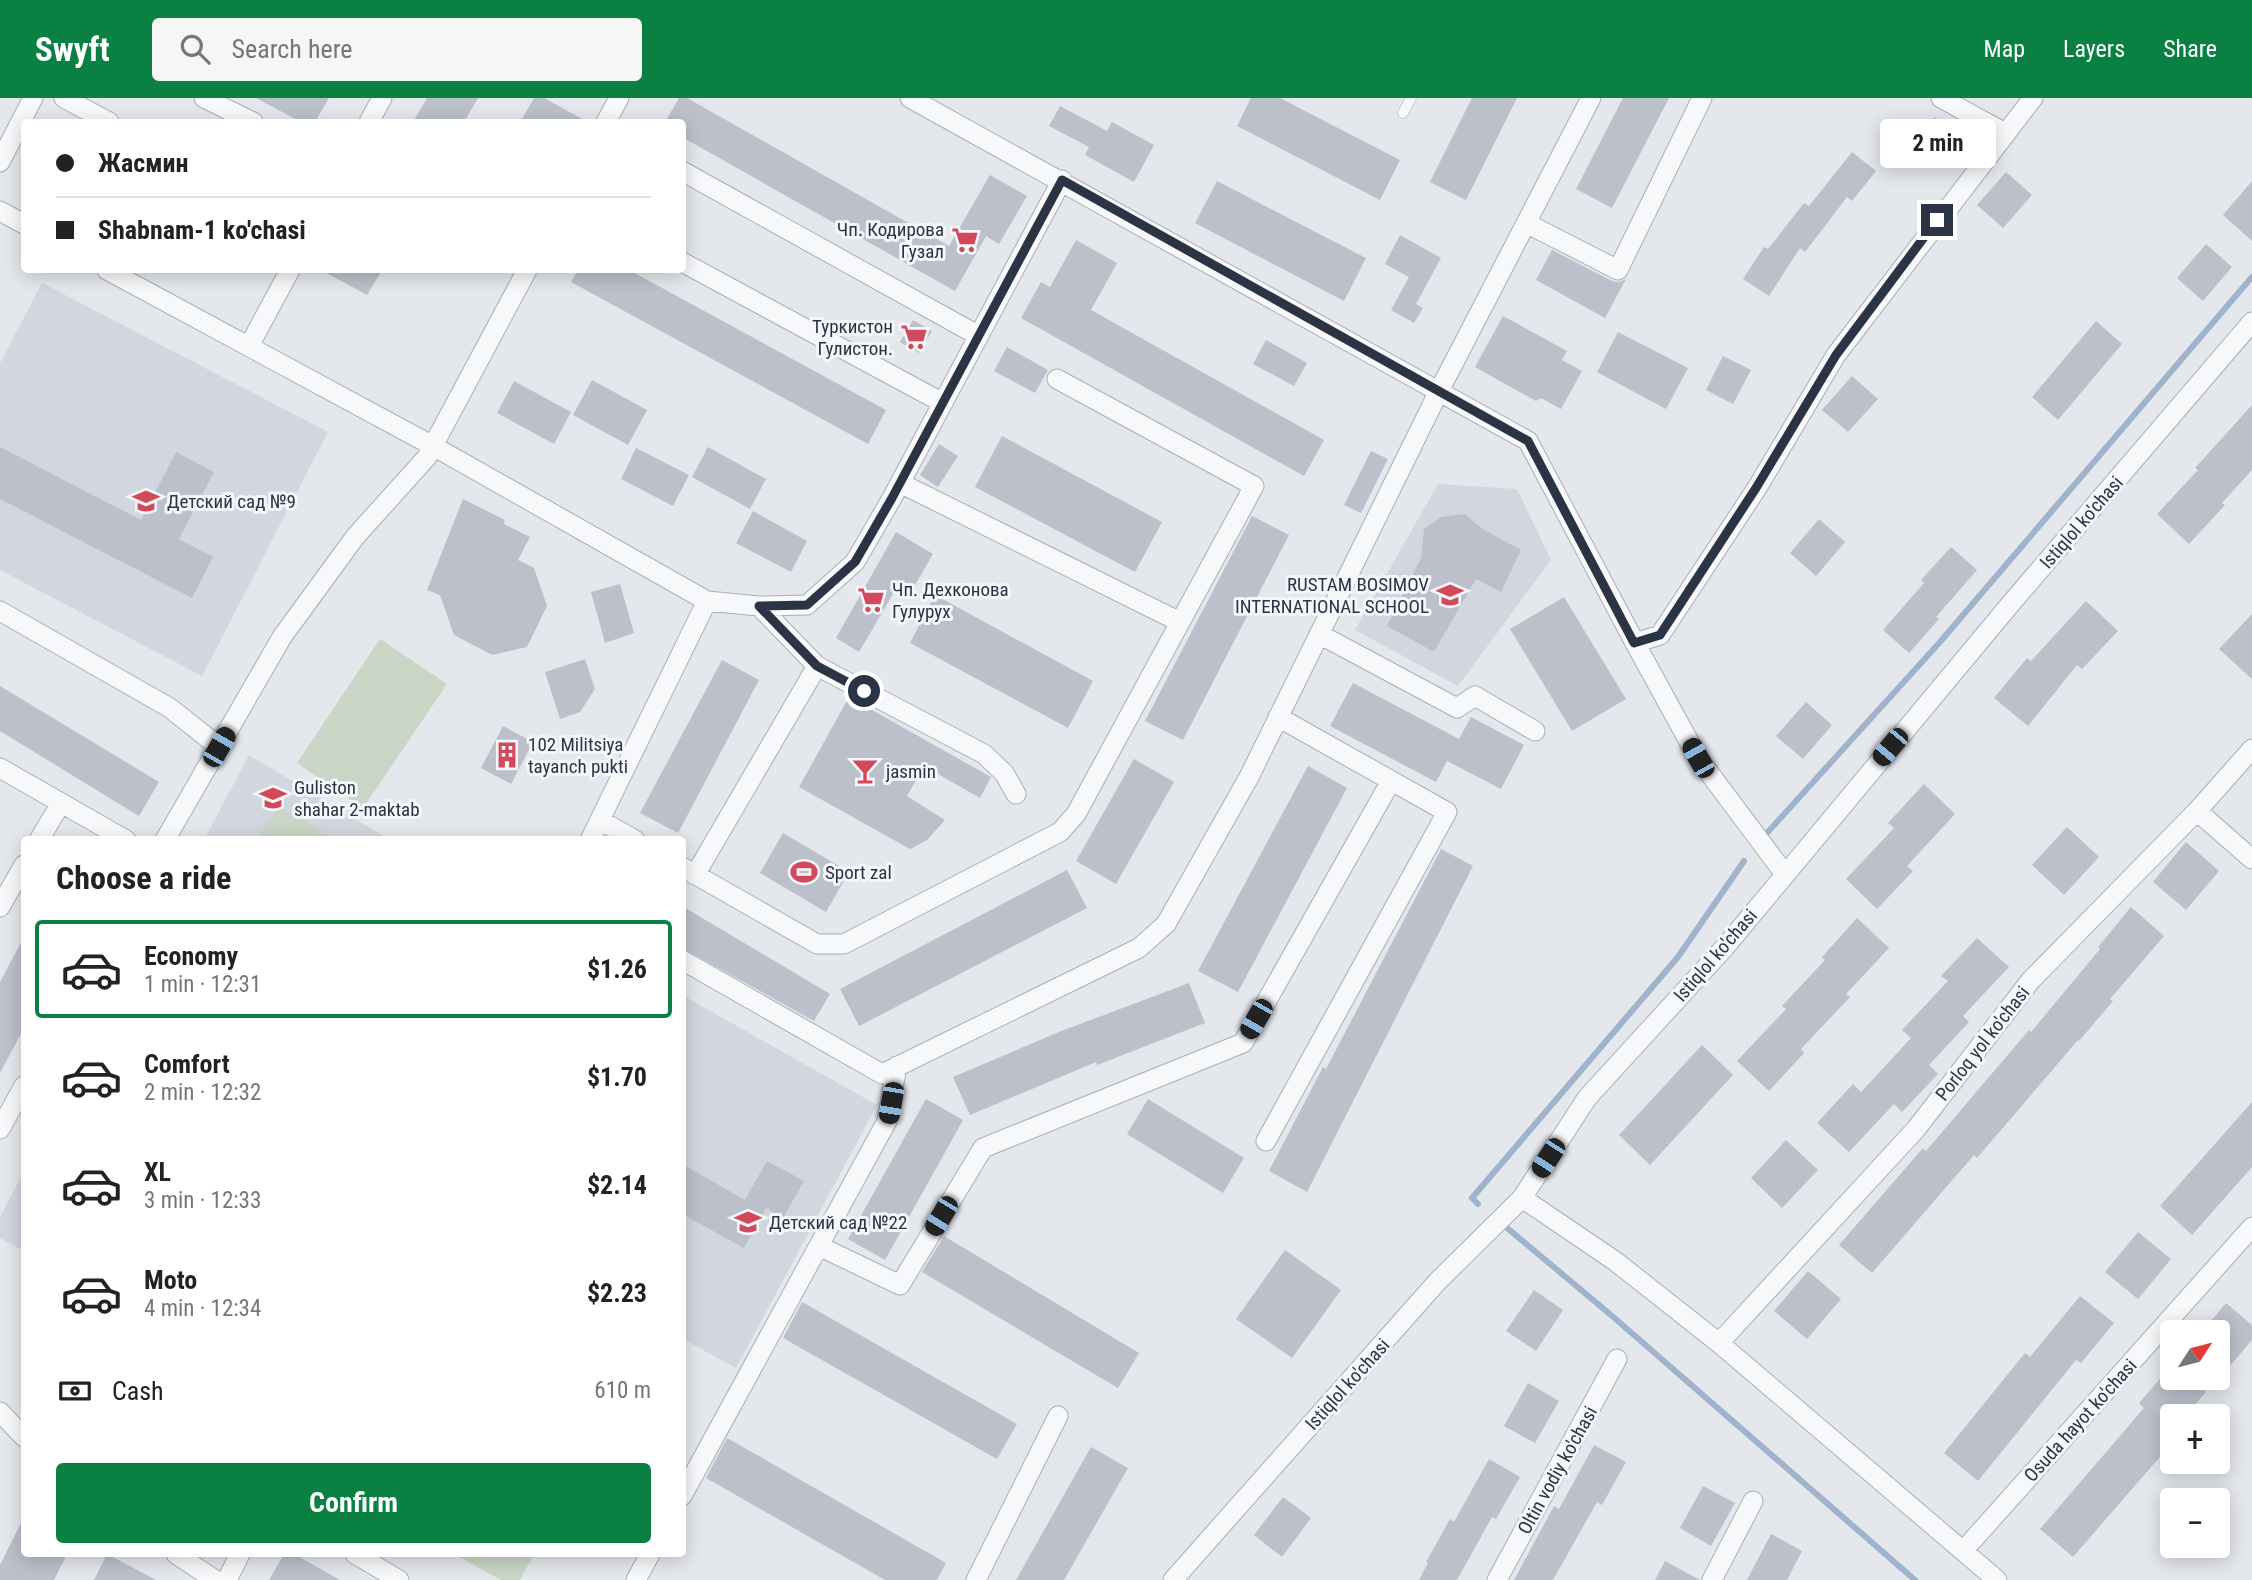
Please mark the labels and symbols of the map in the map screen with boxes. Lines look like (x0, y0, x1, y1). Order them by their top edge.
callout: 2 min (1879, 118, 1995, 167)
route end (1921, 204, 1953, 236)
place label: Чп. Кодирова Гузал (837, 218, 944, 263)
supermarket icon: Чп. Кодирова Гузал (950, 225, 980, 255)
place label: Туркистон Гулистон. (812, 315, 893, 360)
supermarket icon: Туркистон Гулистон. (899, 322, 929, 352)
street label: Istiqlol ko'chasi (2035, 471, 2128, 573)
school or university icon: Детский сад №9 (131, 486, 161, 516)
place label: Детский сад №9 (167, 490, 296, 513)
place label: RUSTAM BOSIMOV INTERNATIONAL SCHOOL (1235, 573, 1429, 618)
place label: Чп. Дехконова Гулурух (892, 578, 1009, 623)
school or university icon: RUSTAM BOSIMOV INTERNATIONAL SCHOOL (1435, 580, 1465, 610)
supermarket icon: Чп. Дехконова Гулурух (856, 585, 886, 615)
route start (848, 675, 880, 707)
car (200, 724, 239, 770)
car (1869, 724, 1912, 770)
place label: 102 Militsiya tayanch pukti (528, 733, 628, 778)
car (1679, 735, 1718, 781)
building icon: 102 Militsiya tayanch pukti (492, 740, 522, 770)
bar icon: jasmin (850, 756, 880, 786)
place label: jasmin (885, 760, 936, 783)
place label: Guliston shahar 2-maktab (294, 776, 420, 821)
school or university icon: Guliston shahar 2-maktab (258, 783, 288, 813)
sports icon: Sport zal (789, 857, 819, 887)
place label: Sport zal (825, 861, 892, 884)
street label: Istiqlol ko'chasi (1669, 904, 1762, 1006)
street label: Porloq yol ko'chasi (1930, 981, 2034, 1105)
car (1237, 996, 1276, 1042)
car (878, 1080, 905, 1126)
car (1528, 1135, 1569, 1181)
car (922, 1193, 961, 1239)
school or university icon: Детский сад №22 (733, 1207, 763, 1237)
place label: Детский сад №22 (769, 1211, 907, 1234)
north arrow (2160, 1320, 2230, 1390)
street label: Istiqlol ko'chasi (1300, 1334, 1394, 1435)
street label: Osuda hayot ko'chasi (2019, 1354, 2142, 1486)
street label: Oltin vodiy ko'chasi (1513, 1402, 1602, 1538)

